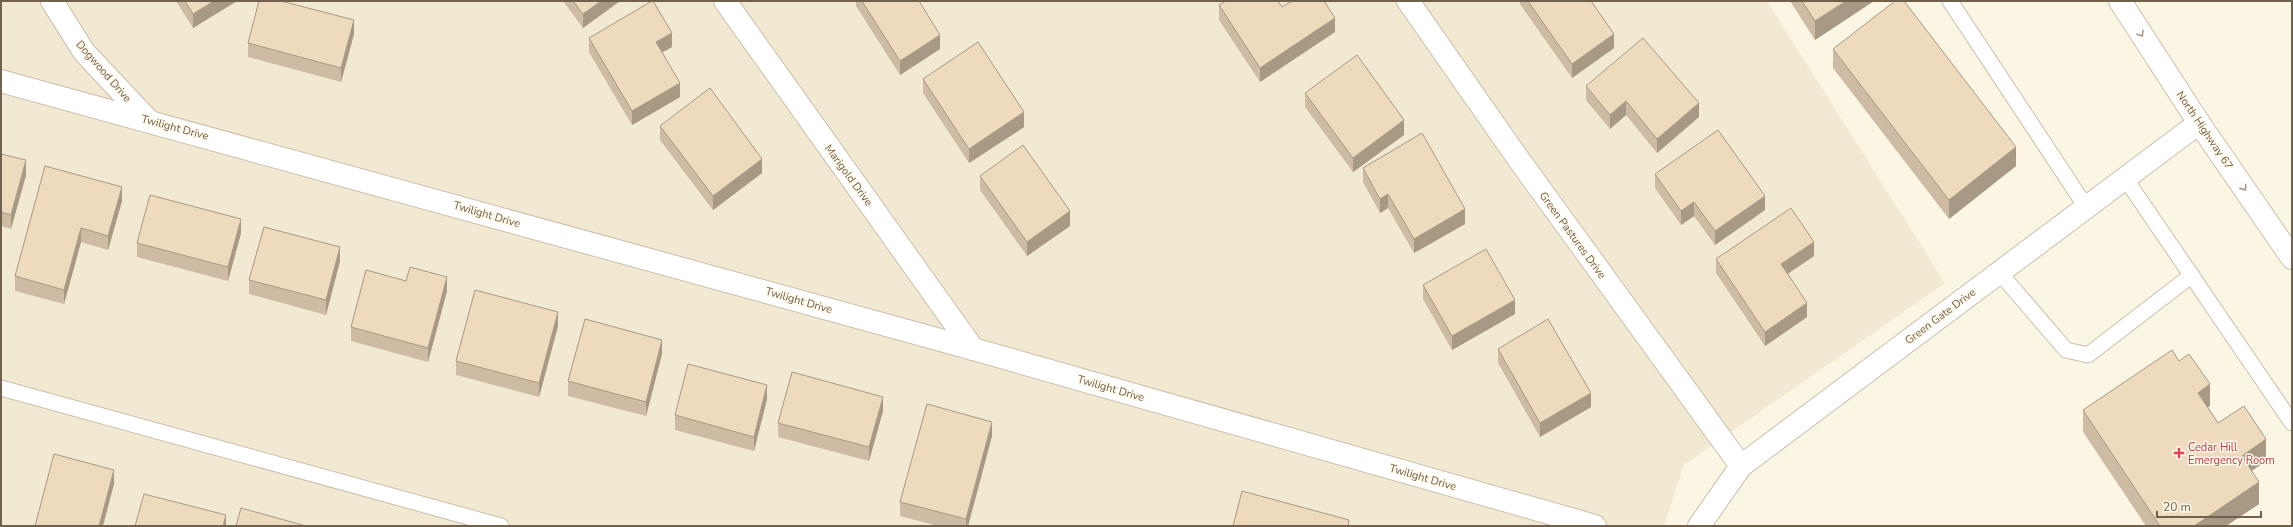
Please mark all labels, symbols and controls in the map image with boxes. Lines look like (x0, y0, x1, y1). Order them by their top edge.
one-way arrow (2136, 30, 2144, 37)
street label: Dogwood Drive (73, 37, 135, 106)
street label: North Highway 67 (2173, 88, 2236, 172)
street label: Twilight Drive (140, 111, 210, 144)
street label: Marigold Drive (821, 141, 876, 209)
one-way arrow (2239, 184, 2246, 191)
street label: Green Pastures Drive (1536, 189, 1609, 282)
street label: Twilight Drive (452, 198, 522, 231)
street label: Twilight Drive (764, 284, 834, 317)
street label: Green Gate Drive (1902, 285, 1979, 348)
street label: Twilight Drive (1076, 372, 1146, 405)
place label: Cedar Hill Emergency Room (2188, 440, 2275, 468)
marker: Cedar Hill Emergency Room (2173, 447, 2185, 459)
street label: Twilight Drive (1388, 461, 1458, 494)
scale bar (2157, 493, 2261, 519)
text: 20 m (2163, 499, 2191, 515)

